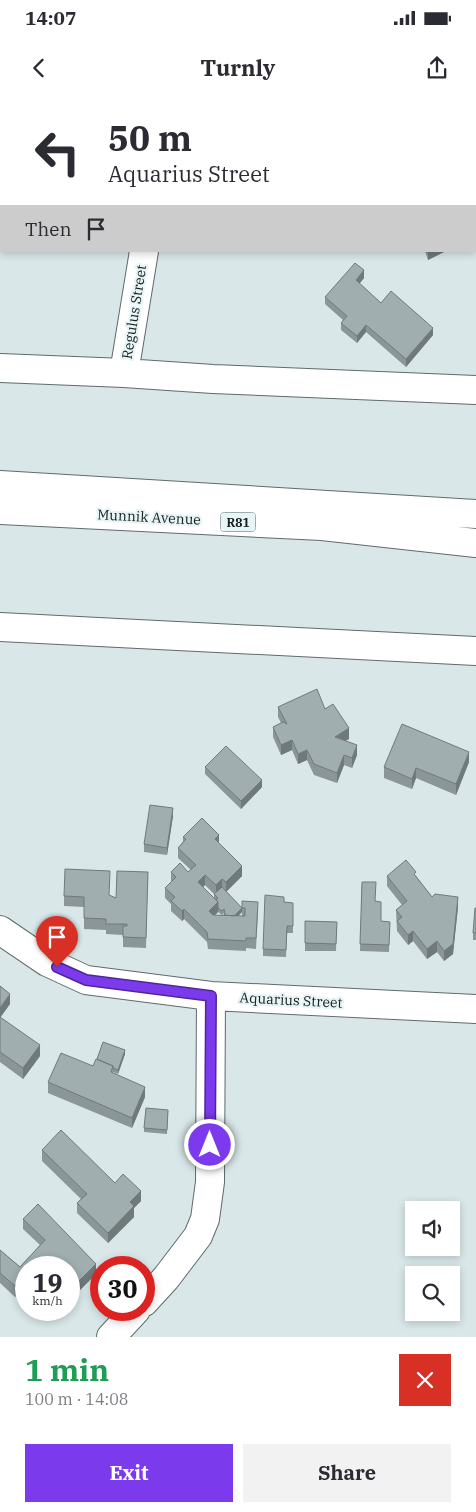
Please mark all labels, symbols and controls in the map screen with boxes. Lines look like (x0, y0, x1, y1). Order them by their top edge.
text: 14:07 (25, 6, 76, 30)
text: Turnly (201, 53, 275, 82)
icon: back (25, 54, 53, 82)
icon: share (423, 54, 451, 82)
text: 50 m (108, 115, 192, 161)
icon: left (25, 120, 90, 185)
text: Aquarius Street (108, 159, 270, 188)
icon: arrive (82, 215, 110, 243)
text: Then (25, 217, 72, 241)
street label: Regulus Street (118, 263, 150, 360)
street label: Munnik Avenue (97, 505, 201, 529)
road number: R81 (220, 512, 256, 532)
pin (36, 916, 78, 967)
icon: arrive (43, 923, 71, 951)
street label: Aquarius Street (239, 988, 343, 1012)
position arrow (183, 1118, 235, 1170)
map controls (405, 1201, 460, 1321)
button: sound (405, 1201, 460, 1256)
speed limit sign: 30 (90, 1256, 155, 1321)
text: 19 (32, 1266, 63, 1299)
button: search (405, 1266, 460, 1321)
text: km/h (32, 1293, 63, 1308)
text: 1 min (25, 1350, 109, 1389)
button: close (399, 1354, 451, 1406)
text: 100 m · 14:08 (25, 1389, 128, 1409)
button: Exit (25, 1444, 233, 1502)
button: Share (243, 1444, 451, 1502)

